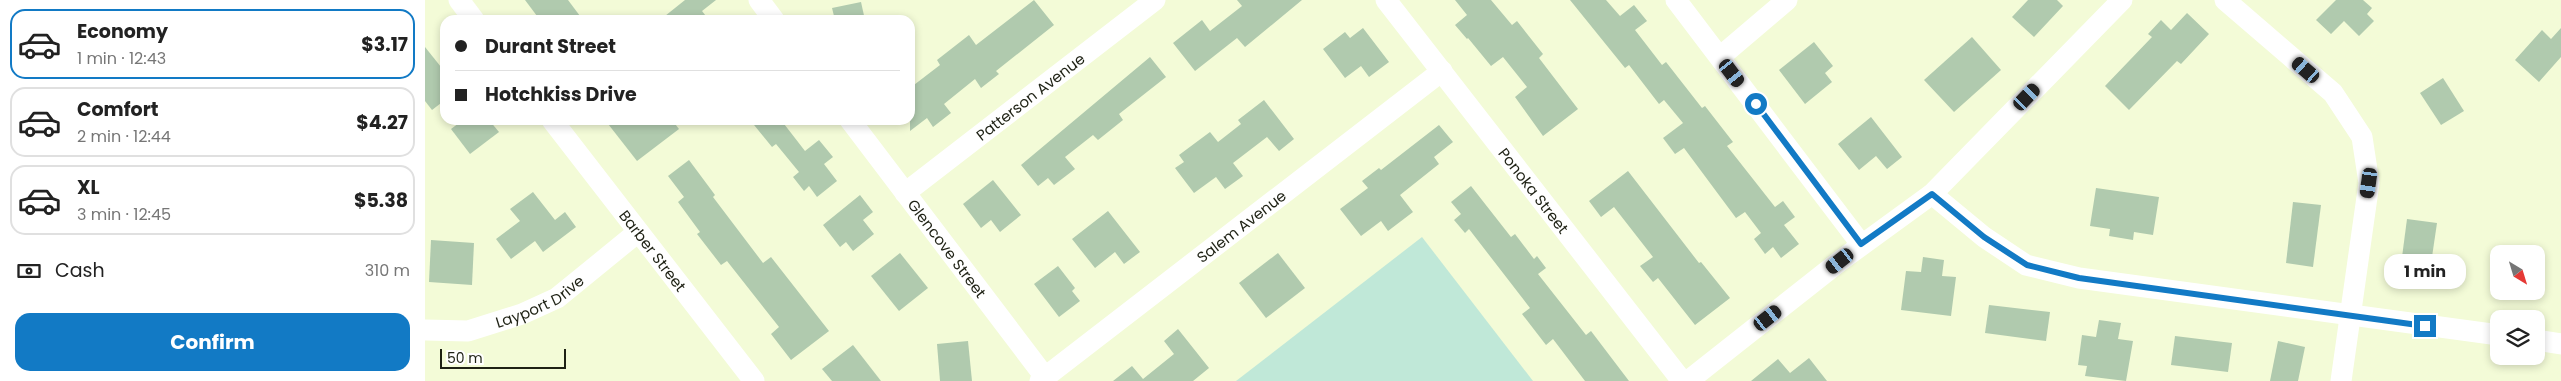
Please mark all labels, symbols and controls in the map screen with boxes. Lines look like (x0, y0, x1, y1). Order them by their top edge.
text: Economy (77, 18, 168, 45)
icon: car (17, 22, 62, 67)
text: $3.17 (361, 31, 408, 58)
text: Durant Street (485, 33, 616, 60)
text: 1 min · 12:43 (77, 47, 166, 70)
street label: Patterson Avenue (971, 48, 1089, 145)
car (2289, 54, 2322, 86)
car (1716, 57, 1747, 89)
text: Hotchkiss Drive (485, 81, 637, 108)
car (2011, 81, 2042, 113)
route start (1745, 93, 1767, 115)
text: Comfort (77, 96, 159, 123)
icon: car (17, 100, 62, 145)
text: $4.27 (356, 109, 408, 136)
text: 2 min · 12:44 (77, 125, 171, 148)
street label: Ponoka Street (1494, 143, 1574, 238)
car (2359, 167, 2378, 199)
text: XL (77, 174, 100, 201)
icon: car (17, 178, 62, 223)
street label: Salem Avenue (1192, 185, 1290, 267)
text: $5.38 (354, 187, 408, 214)
street label: Glencove Street (903, 195, 992, 302)
text: 3 min · 12:45 (77, 203, 171, 226)
street label: Barber Street (615, 205, 691, 296)
north arrow (2490, 245, 2545, 300)
map controls (2490, 245, 2545, 365)
car (1823, 246, 1856, 276)
callout: 1 min (2384, 254, 2466, 288)
icon: cash (15, 257, 43, 285)
text: Cash (55, 257, 105, 284)
text: 310 m (365, 259, 410, 282)
text: 1 min (2404, 260, 2446, 283)
street label: Layport Drive (493, 270, 588, 332)
car (1751, 303, 1784, 333)
button: layers (2490, 310, 2545, 365)
button: Confirm (15, 313, 410, 371)
route end (2414, 315, 2436, 337)
scale bar (440, 346, 566, 369)
text: 50 m (447, 348, 483, 368)

